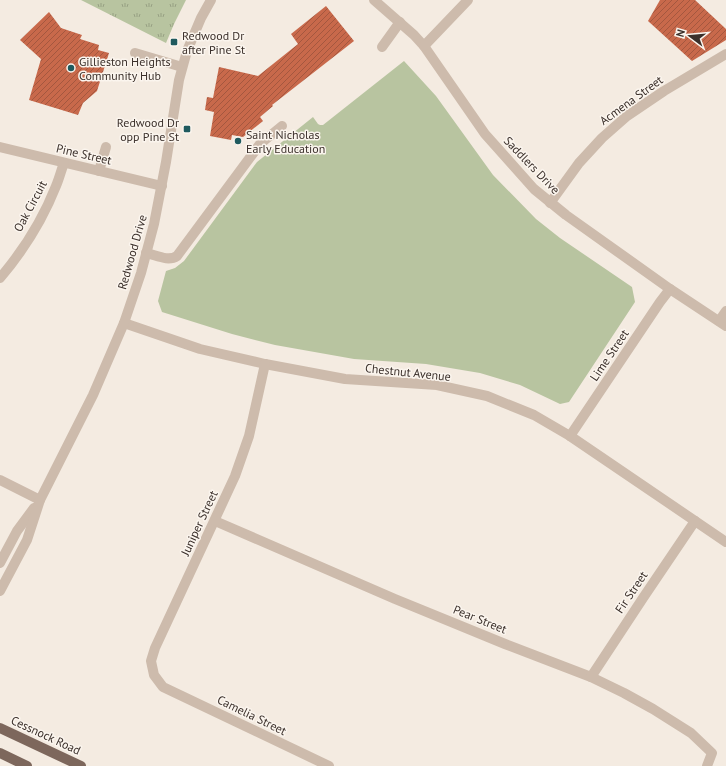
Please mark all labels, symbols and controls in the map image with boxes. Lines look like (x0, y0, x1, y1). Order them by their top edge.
north arrow (670, 16, 710, 56)
place label: Redwood Dr after Pine St (182, 28, 245, 57)
text: N (673, 28, 688, 39)
marker: Redwood Dr after Pine St (169, 37, 179, 47)
place label: Gillieston Heights Community Hub (79, 54, 171, 83)
marker: Gillieston Heights Community Hub (66, 63, 76, 73)
street label: Acmena Street (596, 72, 666, 128)
place label: Redwood Dr opp Pine St (117, 115, 179, 144)
marker: Redwood Dr opp Pine St (182, 124, 192, 134)
place label: Saint Nicholas Early Education (246, 127, 325, 156)
street label: Saddlers Drive (501, 133, 563, 197)
marker: Saint Nicholas Early Education (233, 136, 243, 146)
street label: Pine Street (55, 140, 113, 168)
street label: Oak Circuit (10, 178, 50, 234)
street label: Redwood Drive (114, 213, 150, 291)
street label: Lime Street (586, 326, 632, 384)
street label: Chestnut Avenue (364, 360, 452, 384)
street label: Juniper Street (177, 488, 221, 559)
street label: Fir Street (612, 568, 650, 616)
street label: Pear Street (451, 602, 509, 636)
street label: Camelia Street (215, 692, 289, 738)
street label: Cessnock Road (9, 712, 83, 758)

